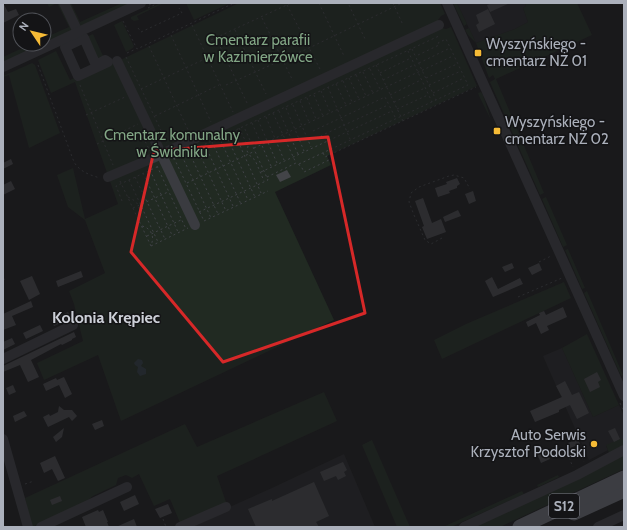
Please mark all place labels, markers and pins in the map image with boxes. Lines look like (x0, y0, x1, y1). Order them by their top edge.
place label: Wyszyńskiego - cmentarz NŻ 01 (486, 35, 587, 70)
marker: Wyszyńskiego - cmentarz NŻ 01 (473, 48, 483, 58)
place label: Wyszyńskiego - cmentarz NŻ 02 (505, 113, 609, 148)
marker: Wyszyńskiego - cmentarz NŻ 02 (492, 126, 502, 136)
place label: Auto Serwis Krzysztof Podolski (471, 426, 586, 461)
marker: Auto Serwis Krzysztof Podolski (589, 439, 599, 449)

